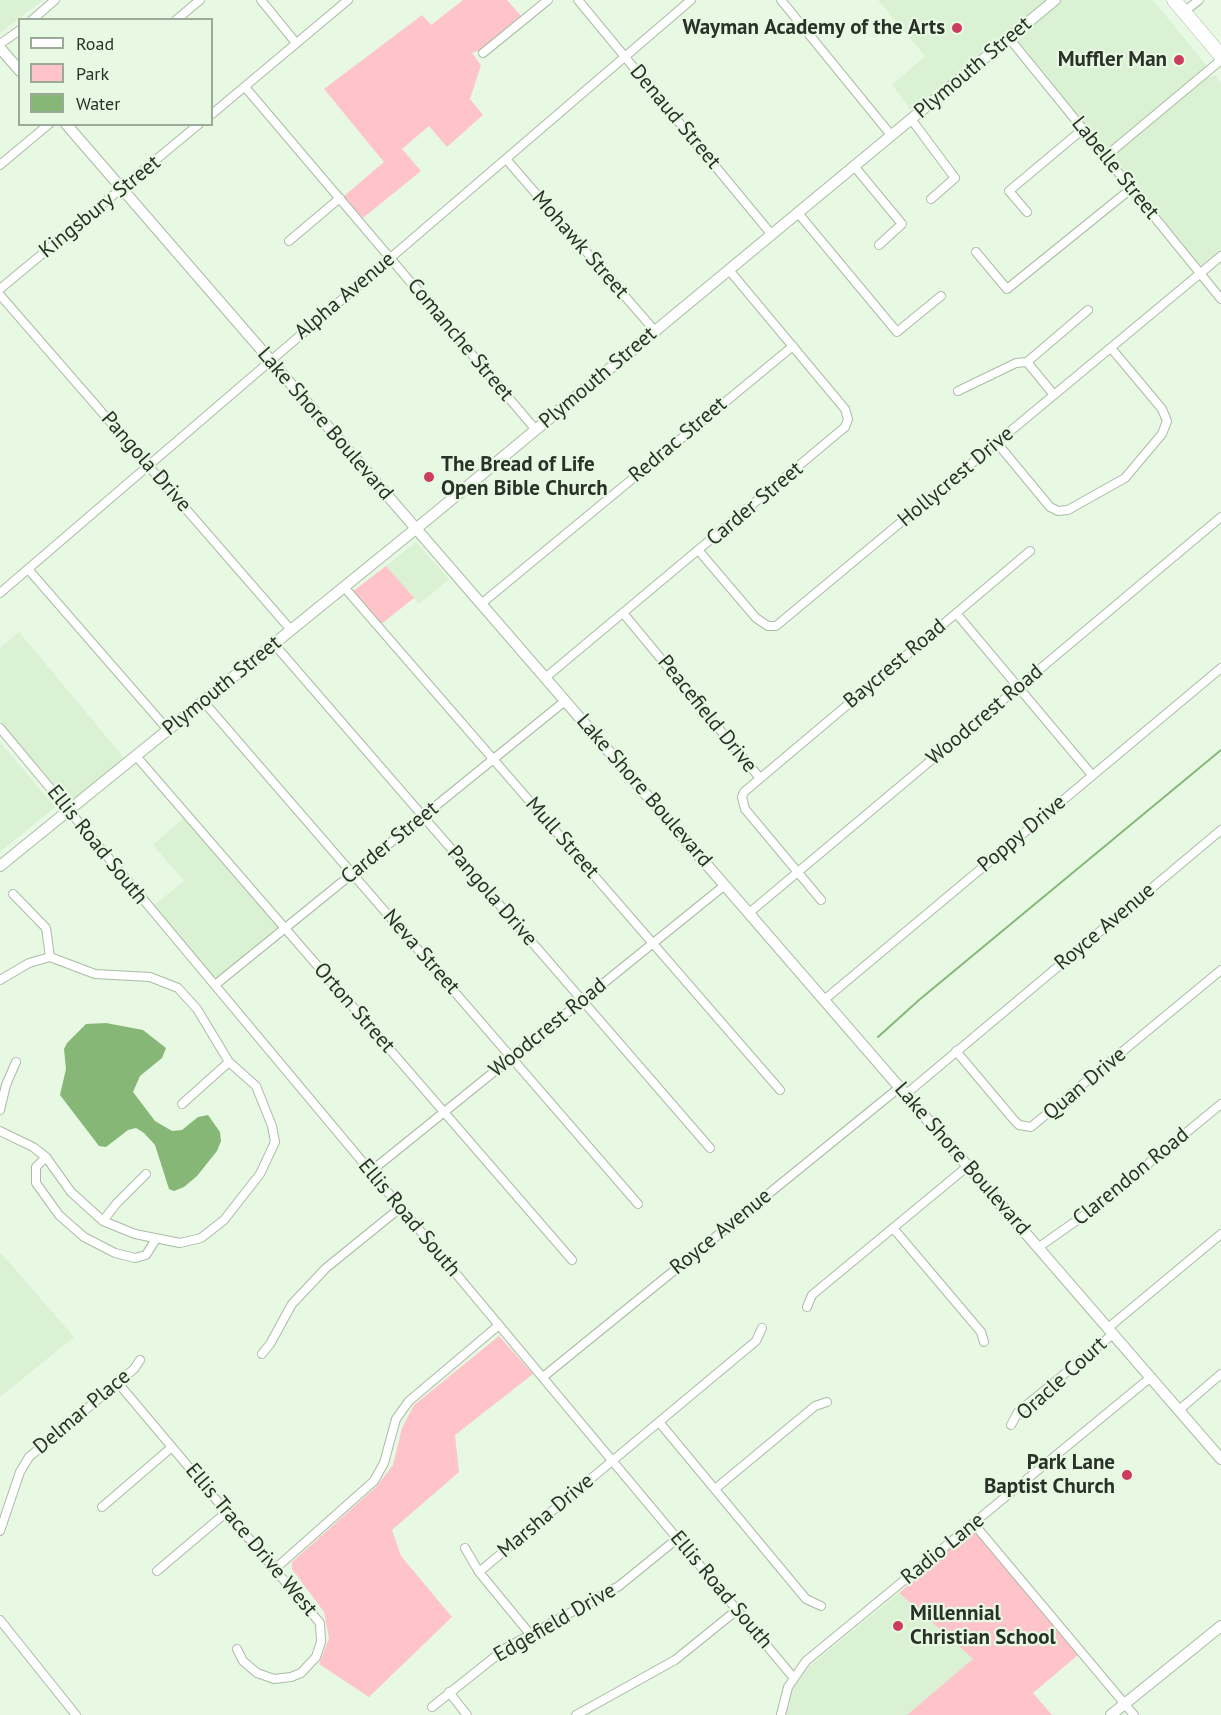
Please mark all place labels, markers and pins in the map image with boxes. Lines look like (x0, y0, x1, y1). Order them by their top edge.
place label: Wayman Academy of the Arts (683, 15, 945, 41)
marker: Wayman Academy of the Arts (950, 21, 964, 35)
place label: Muffler Man (1058, 47, 1167, 73)
marker: Muffler Man (1172, 53, 1186, 67)
place label: The Bread of Life Open Bible Church (441, 452, 608, 502)
marker: The Bread of Life Open Bible Church (422, 470, 436, 484)
place label: Park Lane Baptist Church (984, 1450, 1115, 1500)
marker: Park Lane Baptist Church (1120, 1468, 1134, 1482)
place label: Millennial Christian School (910, 1601, 1056, 1651)
marker: Millennial Christian School (891, 1619, 905, 1633)

